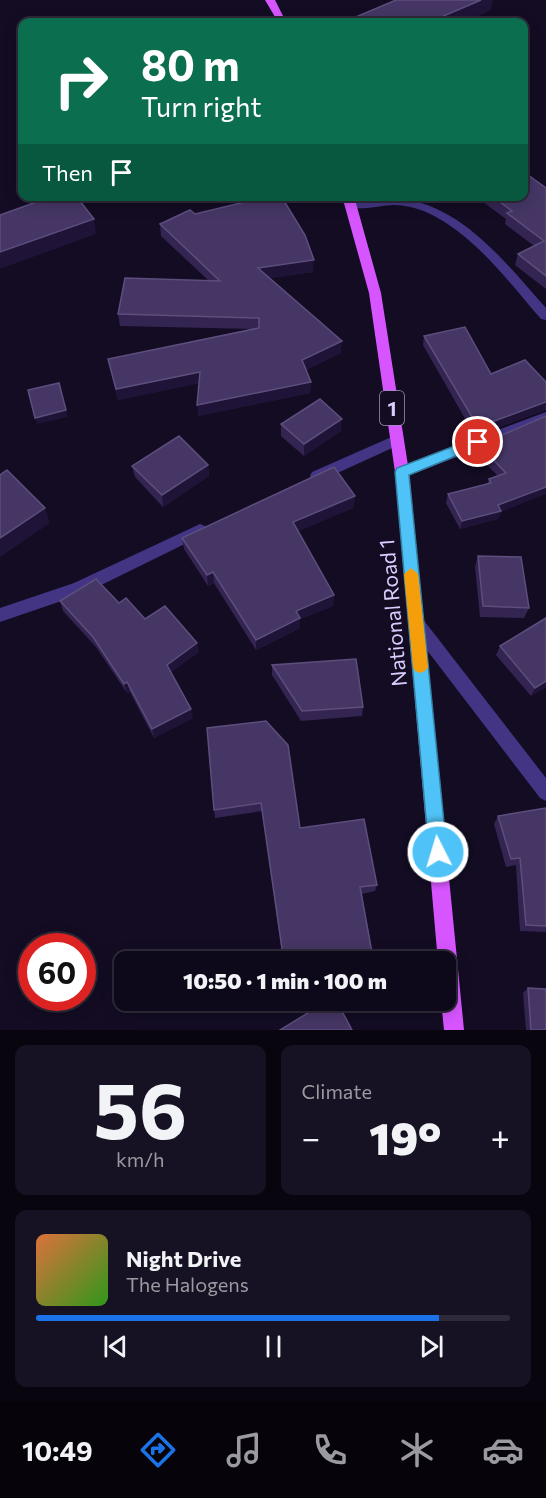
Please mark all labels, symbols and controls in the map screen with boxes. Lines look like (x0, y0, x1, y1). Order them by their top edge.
text: 80 m (141, 38, 240, 90)
icon: right (42, 42, 120, 120)
text: Turn right (141, 90, 261, 123)
icon: arrive (105, 156, 138, 189)
text: Then (42, 159, 93, 186)
road number: 1 (380, 391, 404, 425)
pin (452, 416, 503, 467)
icon: arrive (461, 425, 494, 458)
street label: National Road 1 (373, 538, 411, 688)
position arrow (406, 820, 470, 884)
speed limit sign: 60 (18, 933, 96, 1011)
text: 10:50 · 1 min · 100 m (183, 967, 387, 994)
text: 56 (93, 1060, 187, 1155)
text: Climate (302, 1079, 372, 1103)
text: 19° (369, 1109, 442, 1164)
text: − (302, 1116, 320, 1157)
text: + (491, 1116, 510, 1157)
text: km/h (116, 1147, 165, 1171)
text: Night Drive (126, 1245, 241, 1272)
text: The Halogens (126, 1272, 249, 1296)
icon: previous (99, 1330, 132, 1363)
icon: pause (257, 1330, 290, 1363)
icon: next (415, 1330, 448, 1363)
icon: directions (137, 1429, 179, 1471)
icon: music (223, 1429, 265, 1471)
icon: phone (309, 1429, 351, 1471)
icon: climate (396, 1429, 438, 1471)
icon: car (482, 1429, 524, 1471)
text: 10:49 (22, 1434, 93, 1467)

